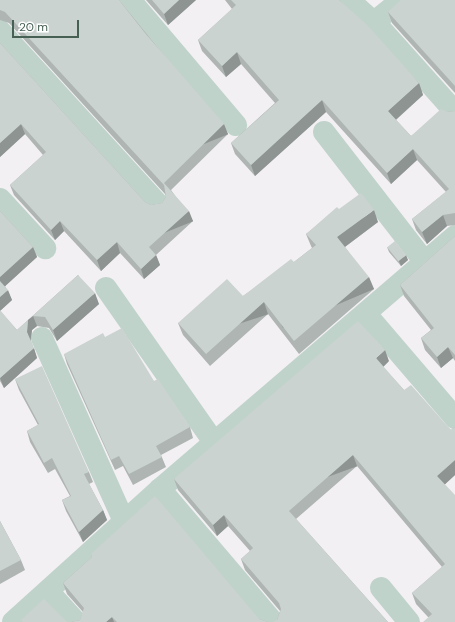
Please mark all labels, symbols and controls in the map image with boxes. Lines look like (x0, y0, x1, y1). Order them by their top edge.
scale bar (14, 12, 81, 38)
text: 20 m (19, 19, 48, 35)

